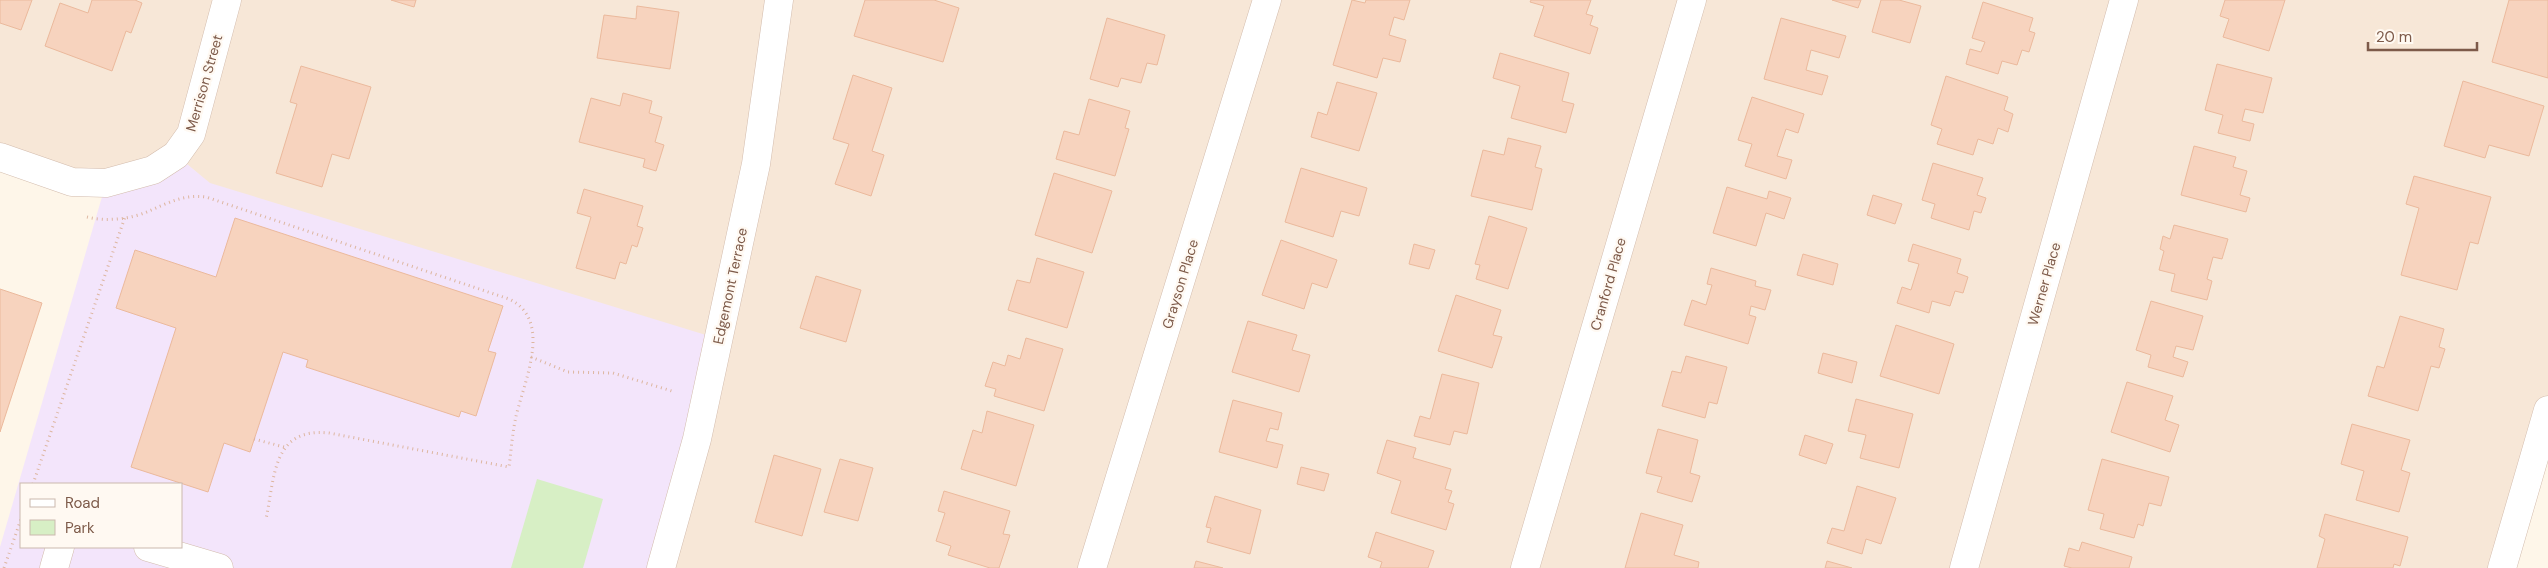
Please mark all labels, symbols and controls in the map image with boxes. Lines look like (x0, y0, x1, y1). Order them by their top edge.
scale bar (2368, 20, 2477, 52)
text: 20 m (2376, 27, 2412, 47)
street label: Merrison Street (182, 32, 226, 134)
street label: Edgemont Terrace (709, 226, 751, 346)
street label: Cranford Place (1586, 235, 1630, 333)
street label: Grayson Place (1158, 237, 1202, 331)
street label: Werner Place (2024, 240, 2064, 328)
legend (20, 483, 182, 548)
text: Road (65, 493, 100, 513)
text: Park (65, 518, 95, 538)

